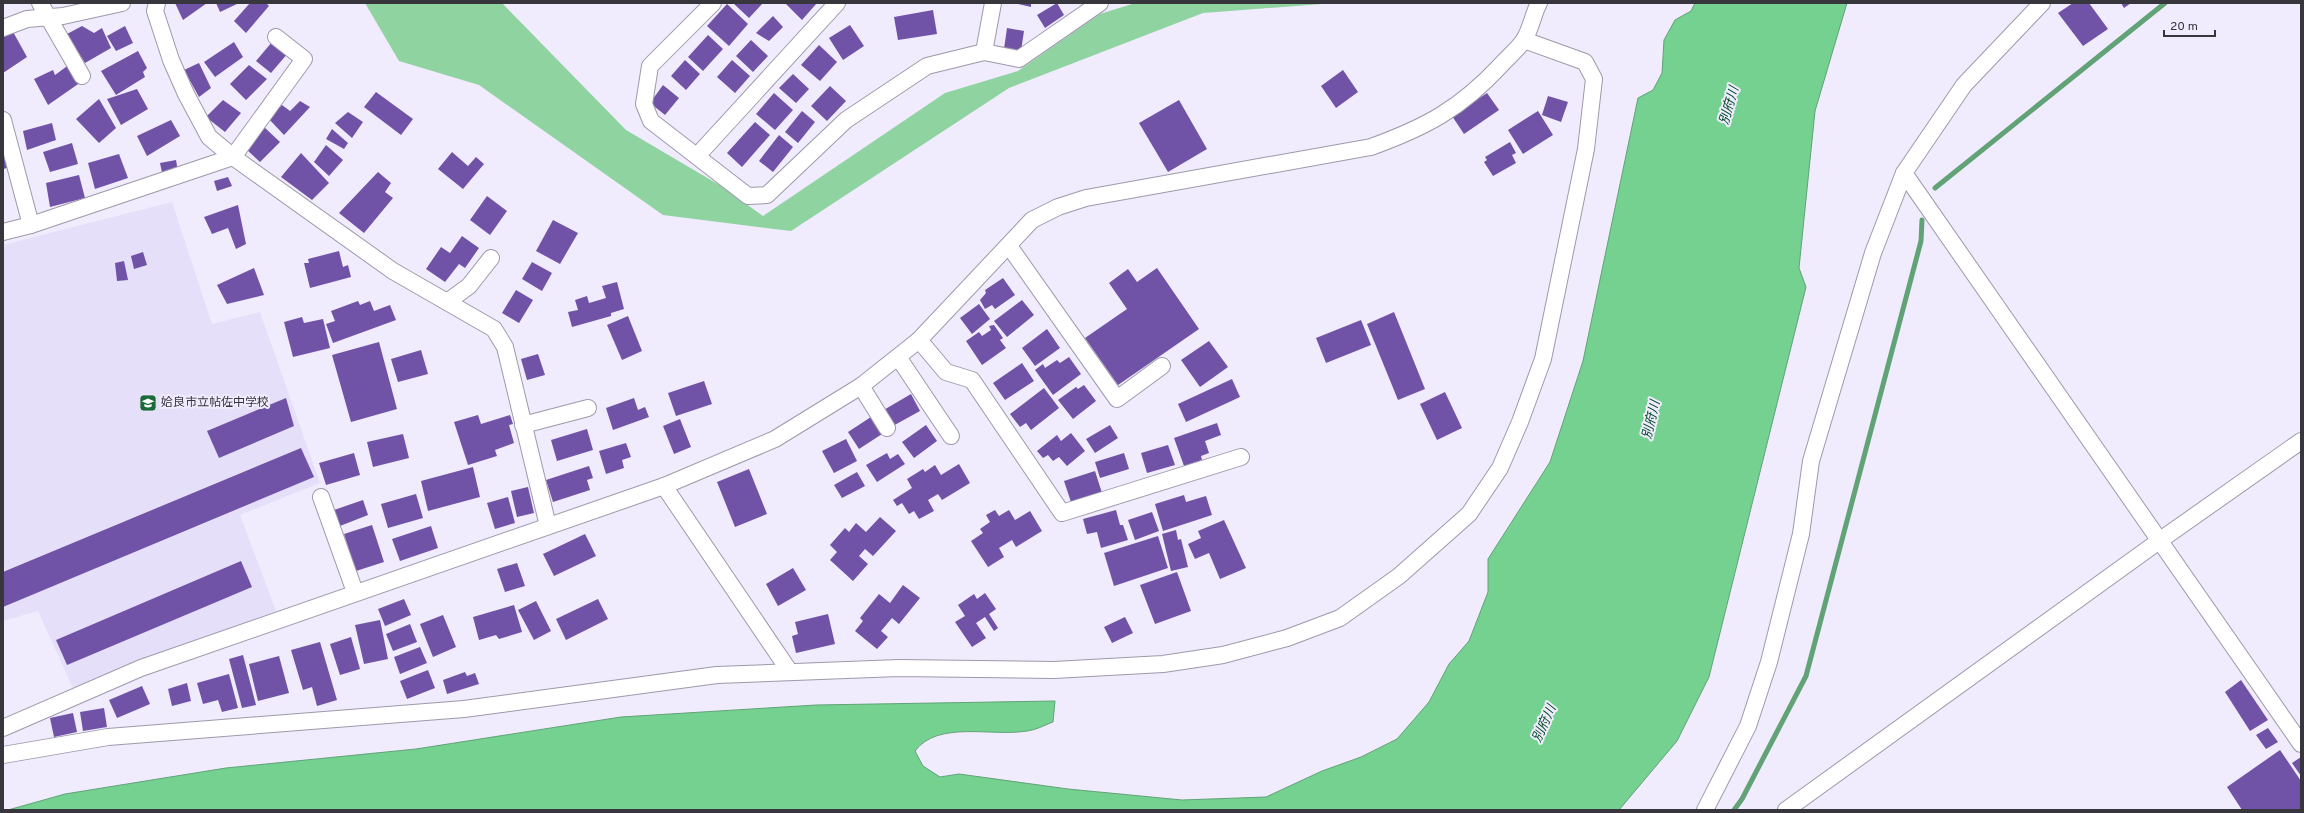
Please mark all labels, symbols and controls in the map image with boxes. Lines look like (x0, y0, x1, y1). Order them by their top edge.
scale bar (2164, 12, 2215, 38)
text: 20 m (2170, 19, 2198, 35)
water label: 別府川 (1717, 83, 1744, 127)
school or university icon: 姶良市立帖佐中学校 (138, 393, 158, 413)
place label: 姶良市立帖佐中学校 (161, 395, 269, 411)
water label: 別府川 (1640, 397, 1665, 441)
water label: 別府川 (1530, 701, 1561, 745)

